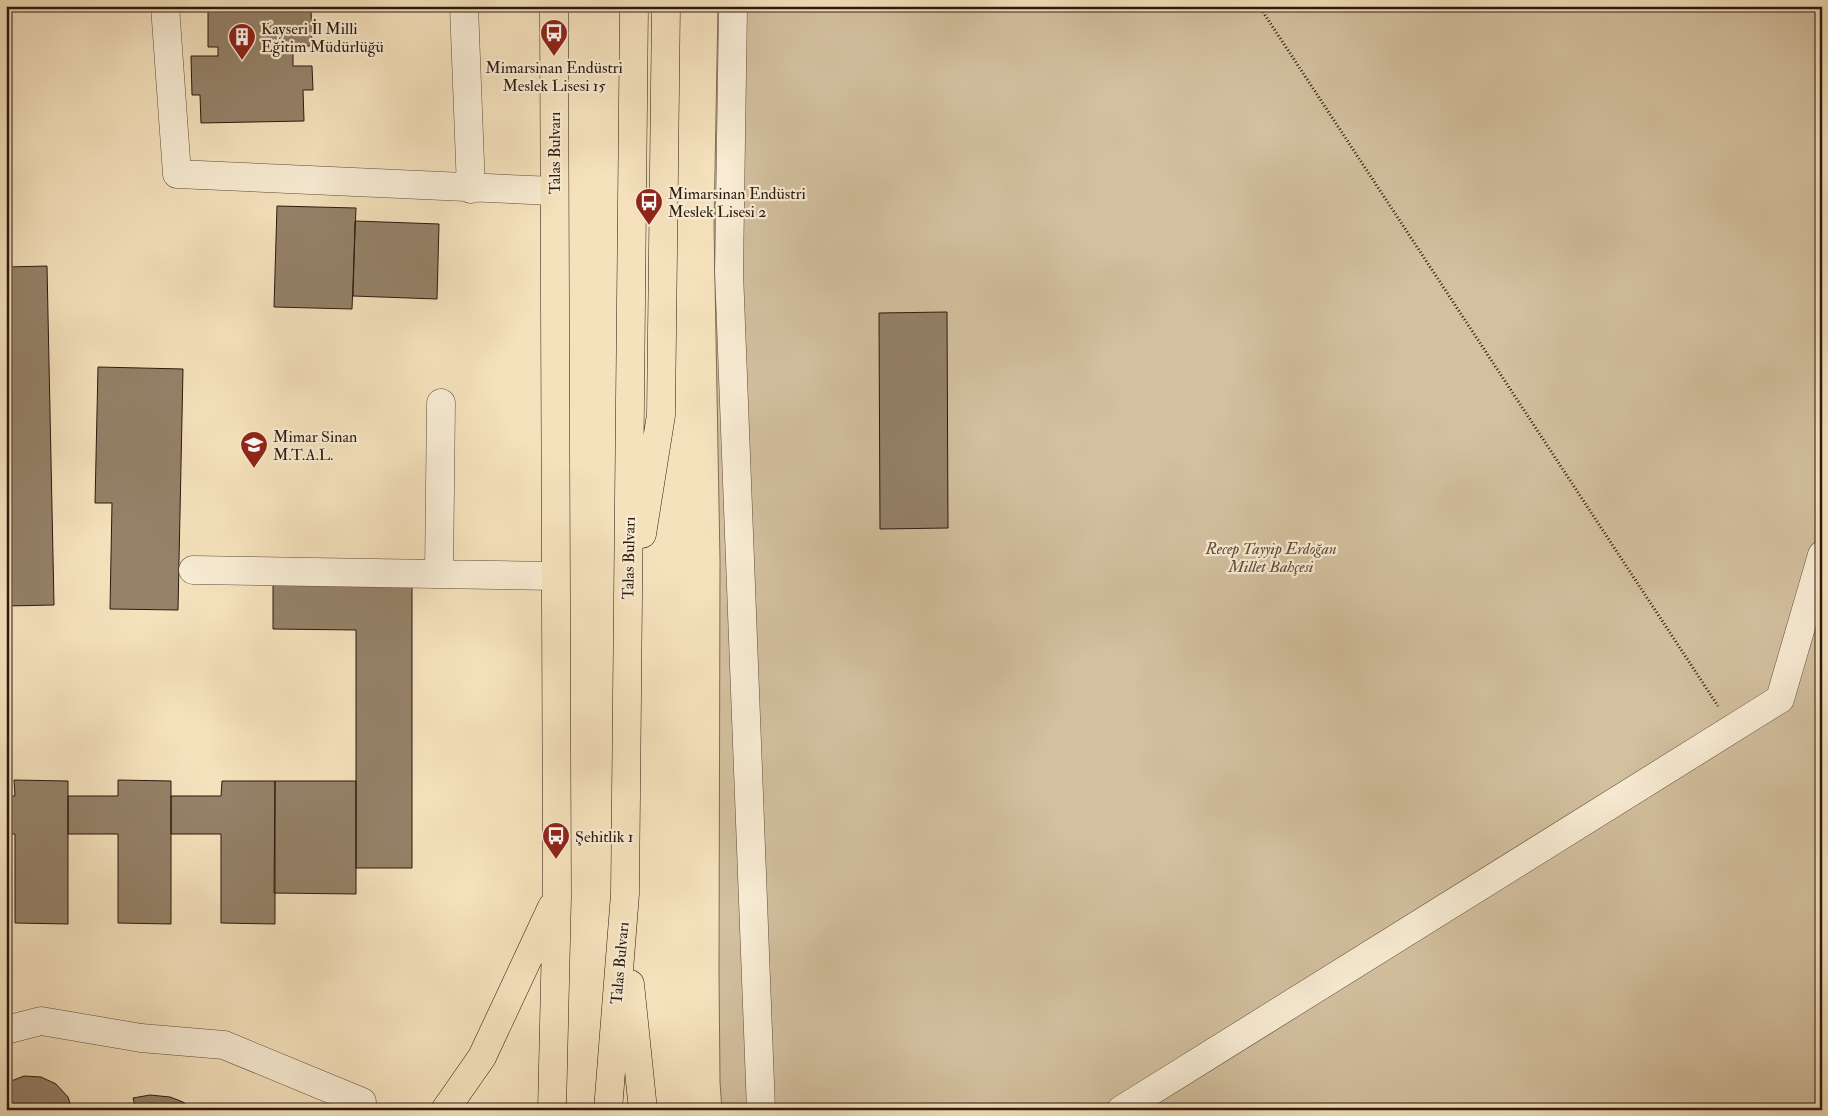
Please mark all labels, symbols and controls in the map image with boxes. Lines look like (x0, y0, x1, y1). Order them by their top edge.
bus stop icon: Mimarsinan Endüstri Meslek Lisesi 15 (539, 18, 569, 57)
place label: Kayseri İl Milli Eğitim Müdürlüğü (261, 19, 384, 57)
building icon: Kayseri İl Milli Eğitim Müdürlüğü (227, 22, 257, 61)
place label: Mimarsinan Endüstri Meslek Lisesi 15 (485, 58, 623, 96)
street label: Talas Bulvarı (545, 112, 565, 194)
place label: Mimarsinan Endüstri Meslek Lisesi 2 (668, 184, 806, 222)
bus stop icon: Mimarsinan Endüstri Meslek Lisesi 2 (634, 187, 664, 226)
place label: Mimar Sinan M.T.A.L. (273, 427, 357, 465)
school or university icon: Mimar Sinan M.T.A.L. (239, 430, 269, 469)
street label: Talas Bulvarı (618, 517, 640, 600)
park label: Recep Tayyip Erdoğan Millet Bahçesi (1205, 539, 1336, 577)
bus stop icon: Şehitlik 1 (541, 821, 571, 860)
place label: Şehitlik 1 (575, 827, 633, 847)
street label: Talas Bulvarı (606, 921, 634, 1005)

